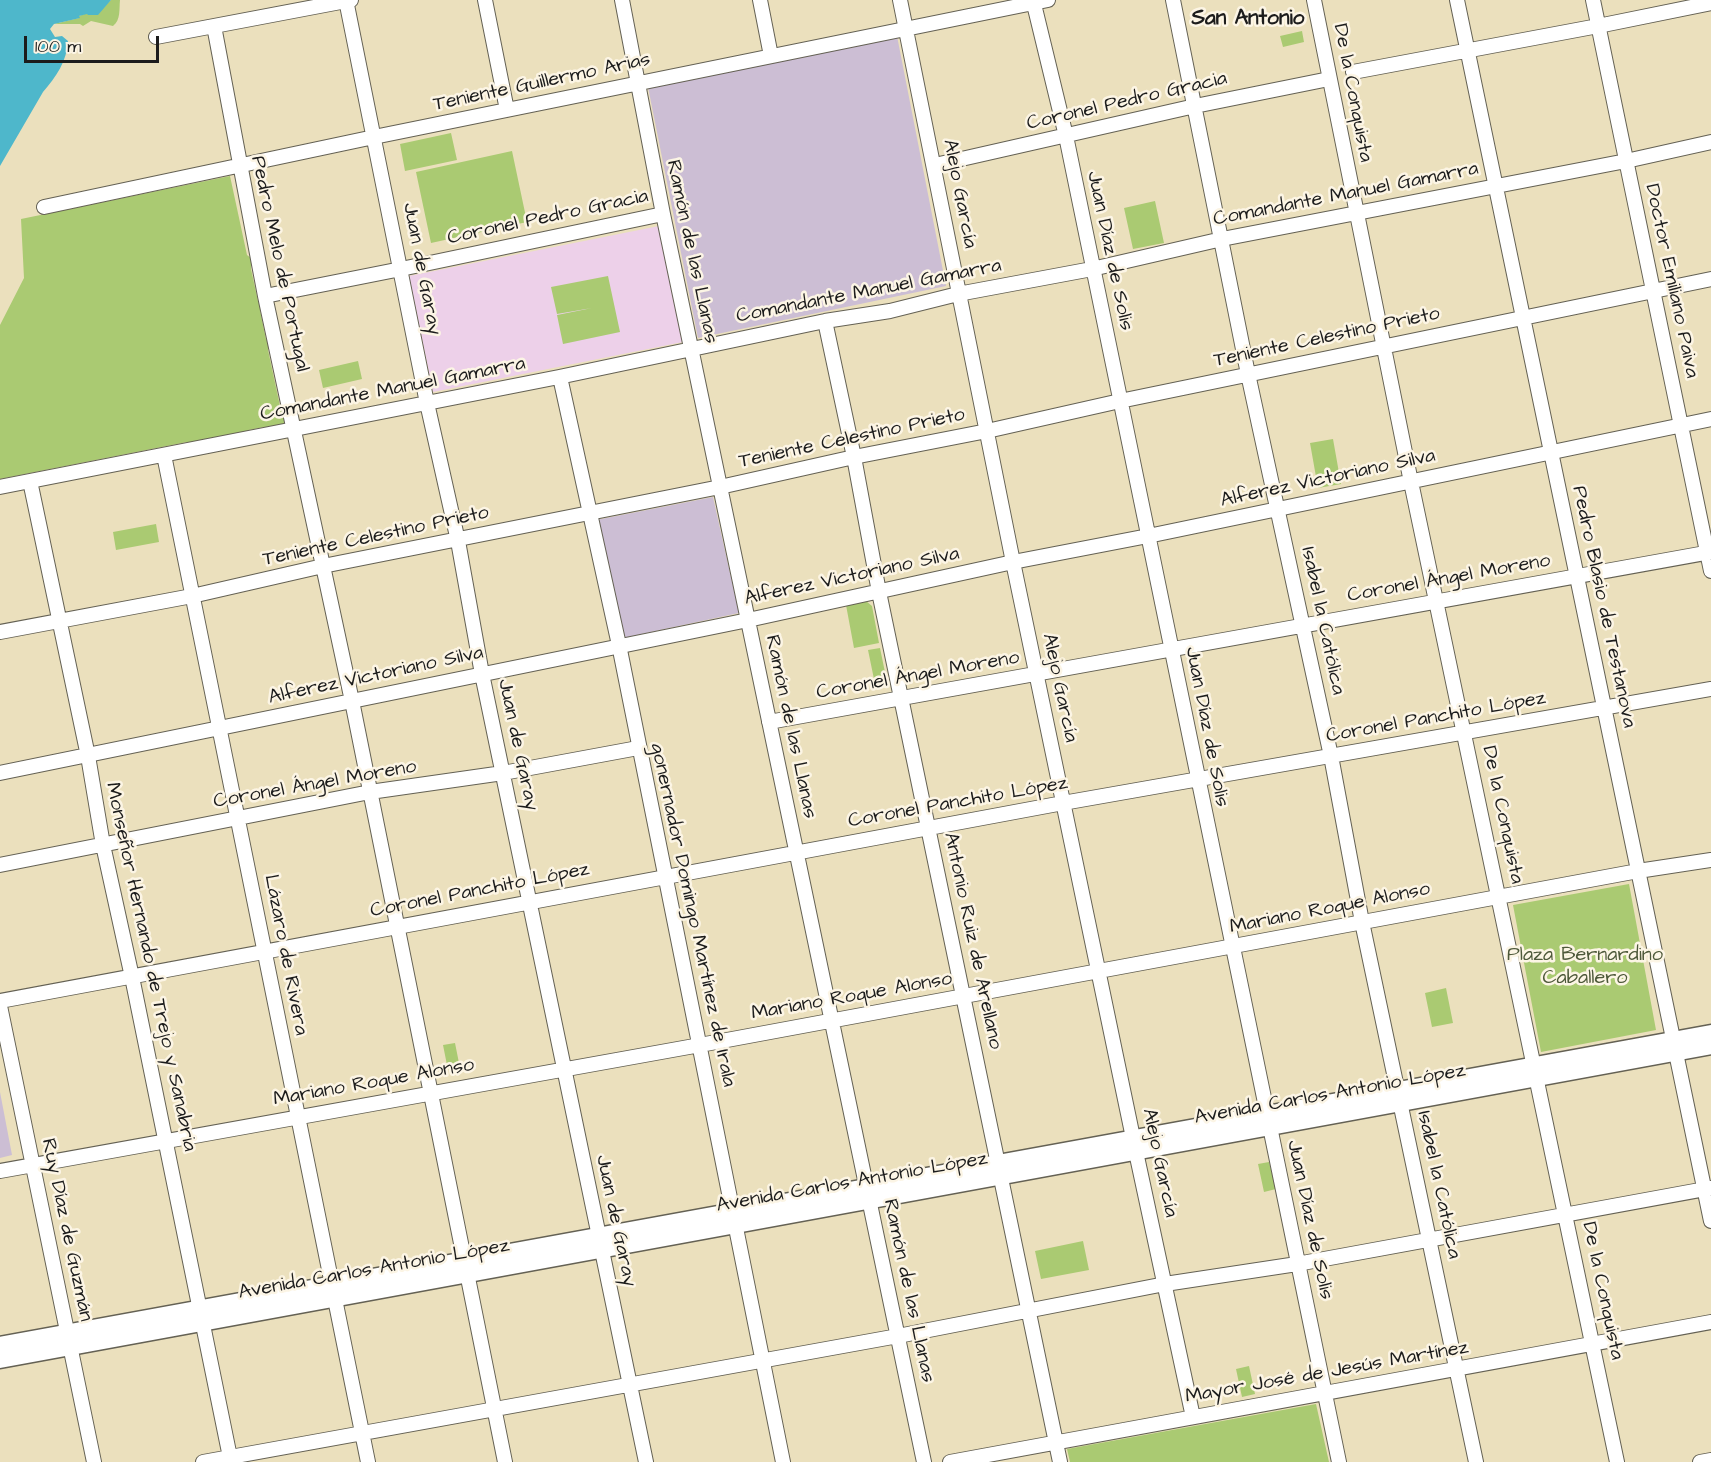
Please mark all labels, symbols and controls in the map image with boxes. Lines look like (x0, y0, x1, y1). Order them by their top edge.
district label: San Antonio (1192, 7, 1304, 33)
street label: De la Conquista (1327, 22, 1377, 164)
scale bar (27, 24, 162, 62)
text: 100 m (35, 34, 81, 59)
street label: Teniente Guillermo Arias (431, 48, 653, 118)
street label: Coronel Pedro Gracia (1025, 67, 1229, 137)
street label: Alejo García (937, 137, 981, 251)
street label: Pedro Melo de Portugal (244, 154, 314, 374)
street label: Ramón de las Llanas (660, 158, 722, 346)
street label: Comandante Manuel Gamarra (1212, 158, 1480, 232)
street label: Juan Díaz de Solis (1080, 169, 1138, 333)
street label: Doctor Emiliano Paiva (1639, 182, 1703, 380)
street label: Coronel Pedro Gracia (445, 185, 651, 251)
street label: Juan de Garay (396, 201, 446, 337)
street label: Comandante Manuel Gamarra (735, 255, 1003, 329)
street label: Teniente Celestino Prieto (1212, 302, 1442, 374)
street label: Comandante Manuel Gamarra (259, 353, 527, 427)
street label: Teniente Celestino Prieto (737, 403, 967, 475)
street label: Alferez Victoriano Silva (1218, 444, 1438, 514)
street label: Pedro Blasio de Testanova (1566, 484, 1640, 730)
street label: Teniente Celestino Prieto (261, 501, 491, 573)
street label: Alferez Victoriano Silva (742, 542, 962, 612)
street label: Isabel la Católica (1295, 545, 1349, 697)
street label: Coronel Ángel Moreno (1346, 549, 1552, 609)
street label: Alejo García (1036, 631, 1082, 745)
street label: Ramón de las Llanas (759, 633, 821, 821)
street label: Alferez Victoriano Silva (266, 641, 486, 711)
street label: Juan Díaz de Solis (1179, 645, 1233, 809)
street label: Coronel Ángel Moreno (815, 646, 1021, 706)
street label: Juan de Garay (491, 677, 543, 813)
street label: Coronel Panchito López (1324, 687, 1548, 749)
street label: gonernador Domingo Martínez de Irala (644, 741, 740, 1089)
street label: De la Conquista (1476, 744, 1528, 886)
street label: Coronel Ángel Moreno (212, 755, 418, 815)
street label: Coronel Panchito López (846, 772, 1070, 834)
street label: Monseñor Hernando de Trejo y Sanabria (99, 780, 201, 1154)
street label: Antonio Ruiz de Arellano (937, 830, 1007, 1052)
street label: Coronel Panchito López (369, 858, 591, 924)
street label: Lázaro de Rivera (258, 873, 312, 1037)
street label: Mariano Roque Alonso (1228, 878, 1432, 940)
park label: Plaza Bernardino Caballero (1507, 944, 1663, 991)
street label: Mariano Roque Alonso (750, 968, 954, 1026)
street label: Mariano Roque Alonso (272, 1054, 476, 1112)
street label: Avenida Carlos Antonio López (1193, 1059, 1467, 1131)
street label: Alejo García (1136, 1106, 1182, 1220)
street label: Isabel la Católica (1411, 1109, 1465, 1261)
street label: Ruy Díaz de Guzmán (35, 1136, 97, 1324)
street label: Juan Díaz de Solis (1280, 1138, 1338, 1302)
street label: Avenida Carlos Antonio López (715, 1147, 989, 1219)
street label: Juan de Garay (589, 1153, 641, 1289)
street label: Ramón de las Llanas (877, 1197, 939, 1385)
street label: De la Conquista (1576, 1220, 1628, 1362)
street label: Avenida Carlos Antonio López (237, 1234, 511, 1306)
street label: Mayor José de Jesús Martínez (1184, 1336, 1470, 1410)

